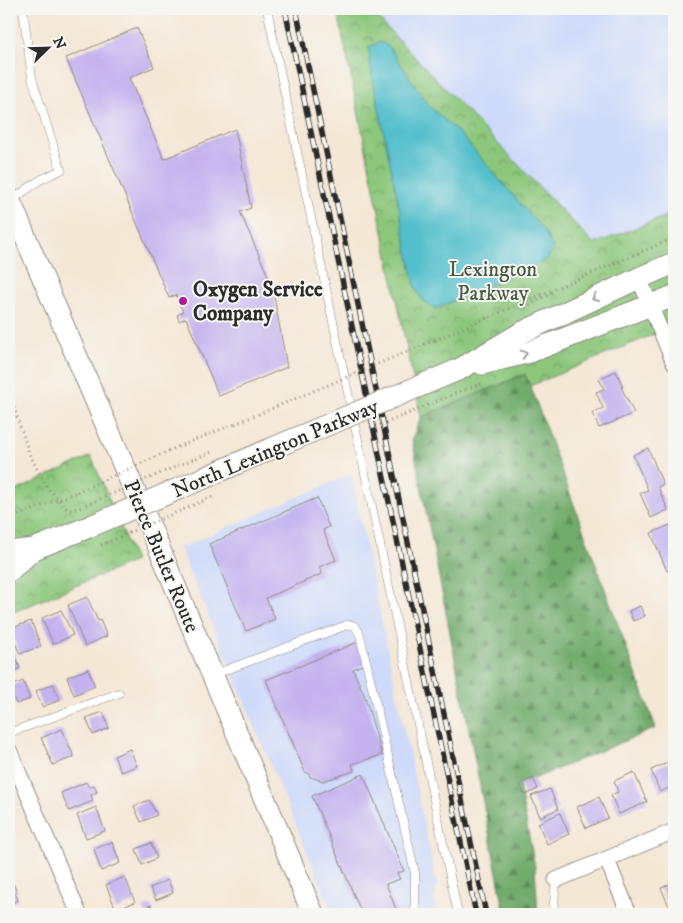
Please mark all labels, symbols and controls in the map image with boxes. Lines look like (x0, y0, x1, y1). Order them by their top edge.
north arrow (22, 22, 72, 72)
text: N (49, 35, 70, 53)
park label: Lexington Parkway (449, 257, 537, 307)
place label: Oxygen Service Company (193, 277, 323, 327)
one-way arrow (591, 292, 600, 303)
marker: Oxygen Service Company (177, 295, 189, 307)
one-way arrow (520, 349, 528, 359)
street label: North Lexington Parkway (168, 393, 383, 504)
street label: Pierce Butler Route (117, 476, 205, 637)

